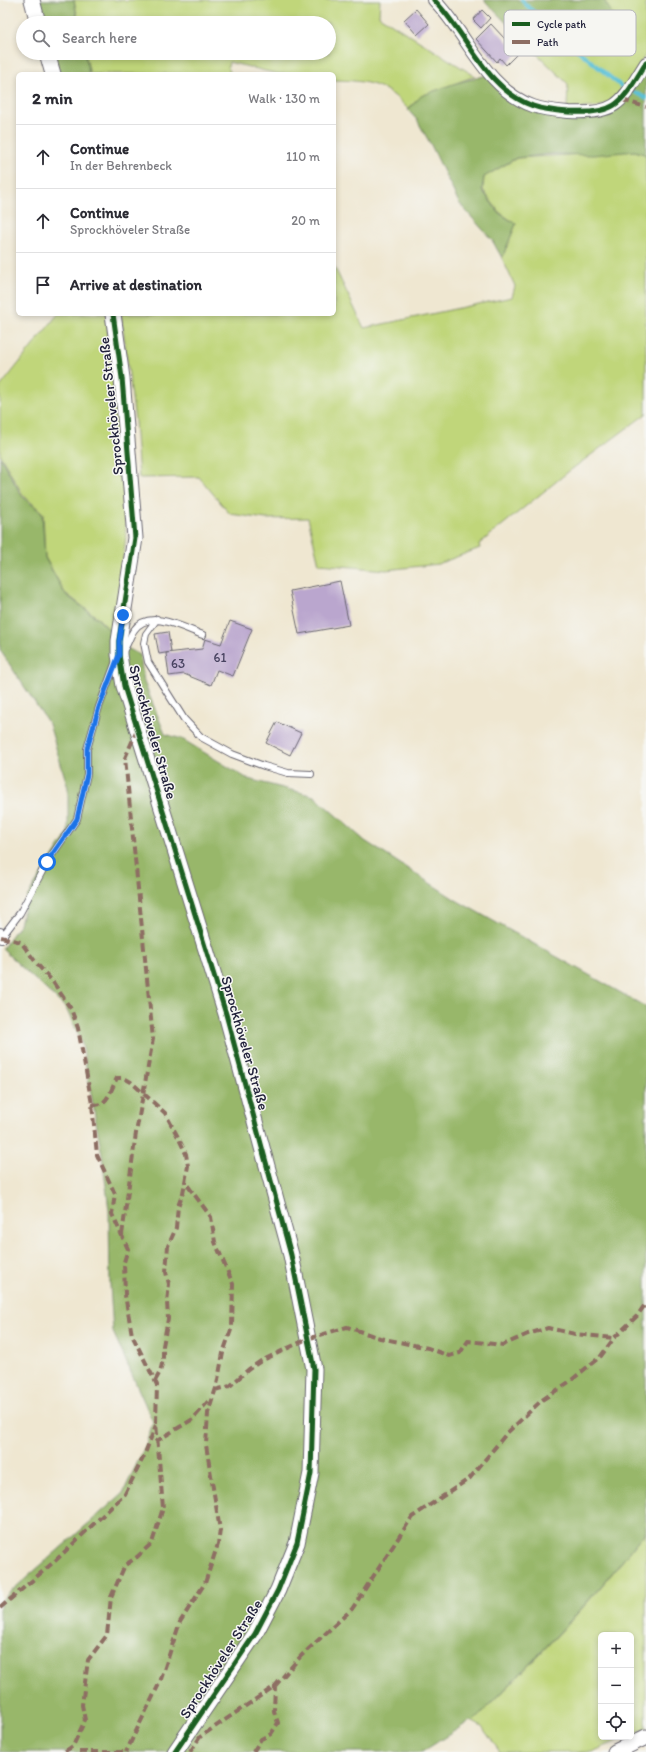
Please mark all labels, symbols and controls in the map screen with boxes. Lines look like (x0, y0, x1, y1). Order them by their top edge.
legend (504, 10, 636, 56)
search box (16, 16, 336, 60)
text: Cycle path (537, 18, 586, 31)
icon: search (30, 27, 52, 49)
text: Search here (62, 29, 137, 47)
text: Path (537, 36, 559, 49)
text: 2 min (32, 88, 72, 108)
text: Walk · 130 m (248, 91, 320, 106)
text: Continue (70, 140, 129, 158)
icon: ahead (32, 146, 54, 168)
text: 110 m (286, 149, 320, 164)
text: In der Behrenbeck (70, 158, 172, 173)
text: Continue (70, 204, 129, 222)
icon: ahead (32, 210, 54, 232)
text: 20 m (291, 213, 320, 228)
text: Sprockhöveler Straße (70, 222, 190, 237)
icon: arrive (32, 274, 54, 296)
text: Arrive at destination (70, 276, 202, 294)
street label: Sprockhöveler Straße (95, 336, 127, 476)
route end (114, 606, 132, 624)
house number: 61 (214, 650, 226, 665)
house number: 63 (171, 656, 185, 671)
street label: Sprockhöveler Straße (125, 663, 181, 801)
route start (38, 853, 56, 871)
street label: Sprockhöveler Straße (217, 974, 273, 1112)
street label: Sprockhöveler Straße (176, 1596, 266, 1722)
map controls (598, 1632, 634, 1740)
button: + (598, 1632, 634, 1668)
button: − (598, 1668, 634, 1704)
button: locate (598, 1704, 634, 1740)

